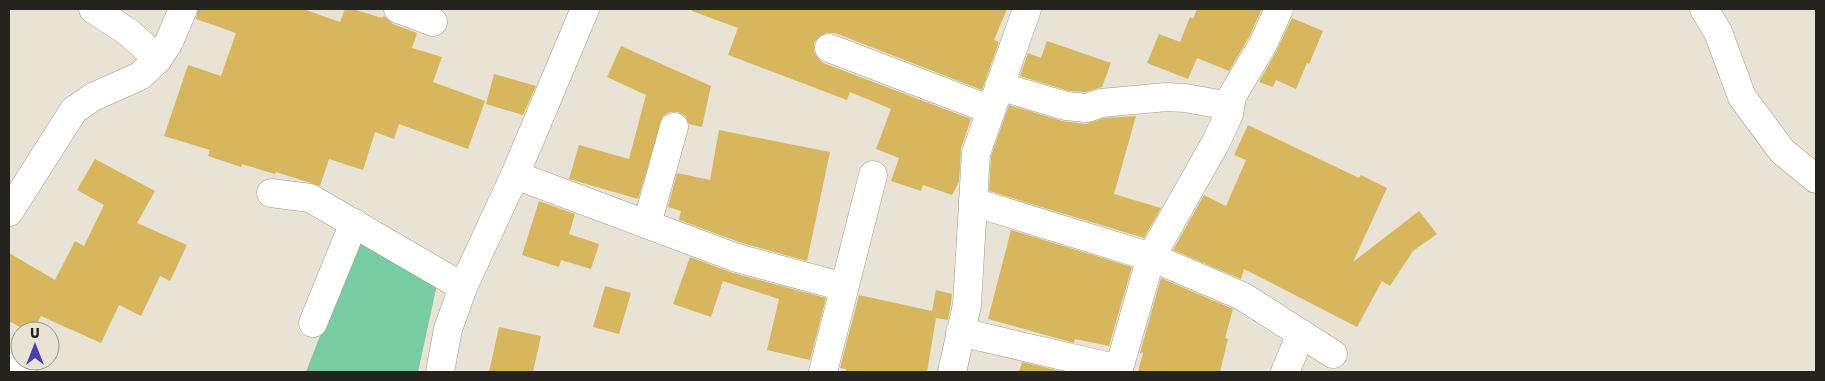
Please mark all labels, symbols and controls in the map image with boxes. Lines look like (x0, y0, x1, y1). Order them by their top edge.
north arrow (10, 321, 60, 371)
text: U (30, 323, 40, 343)

